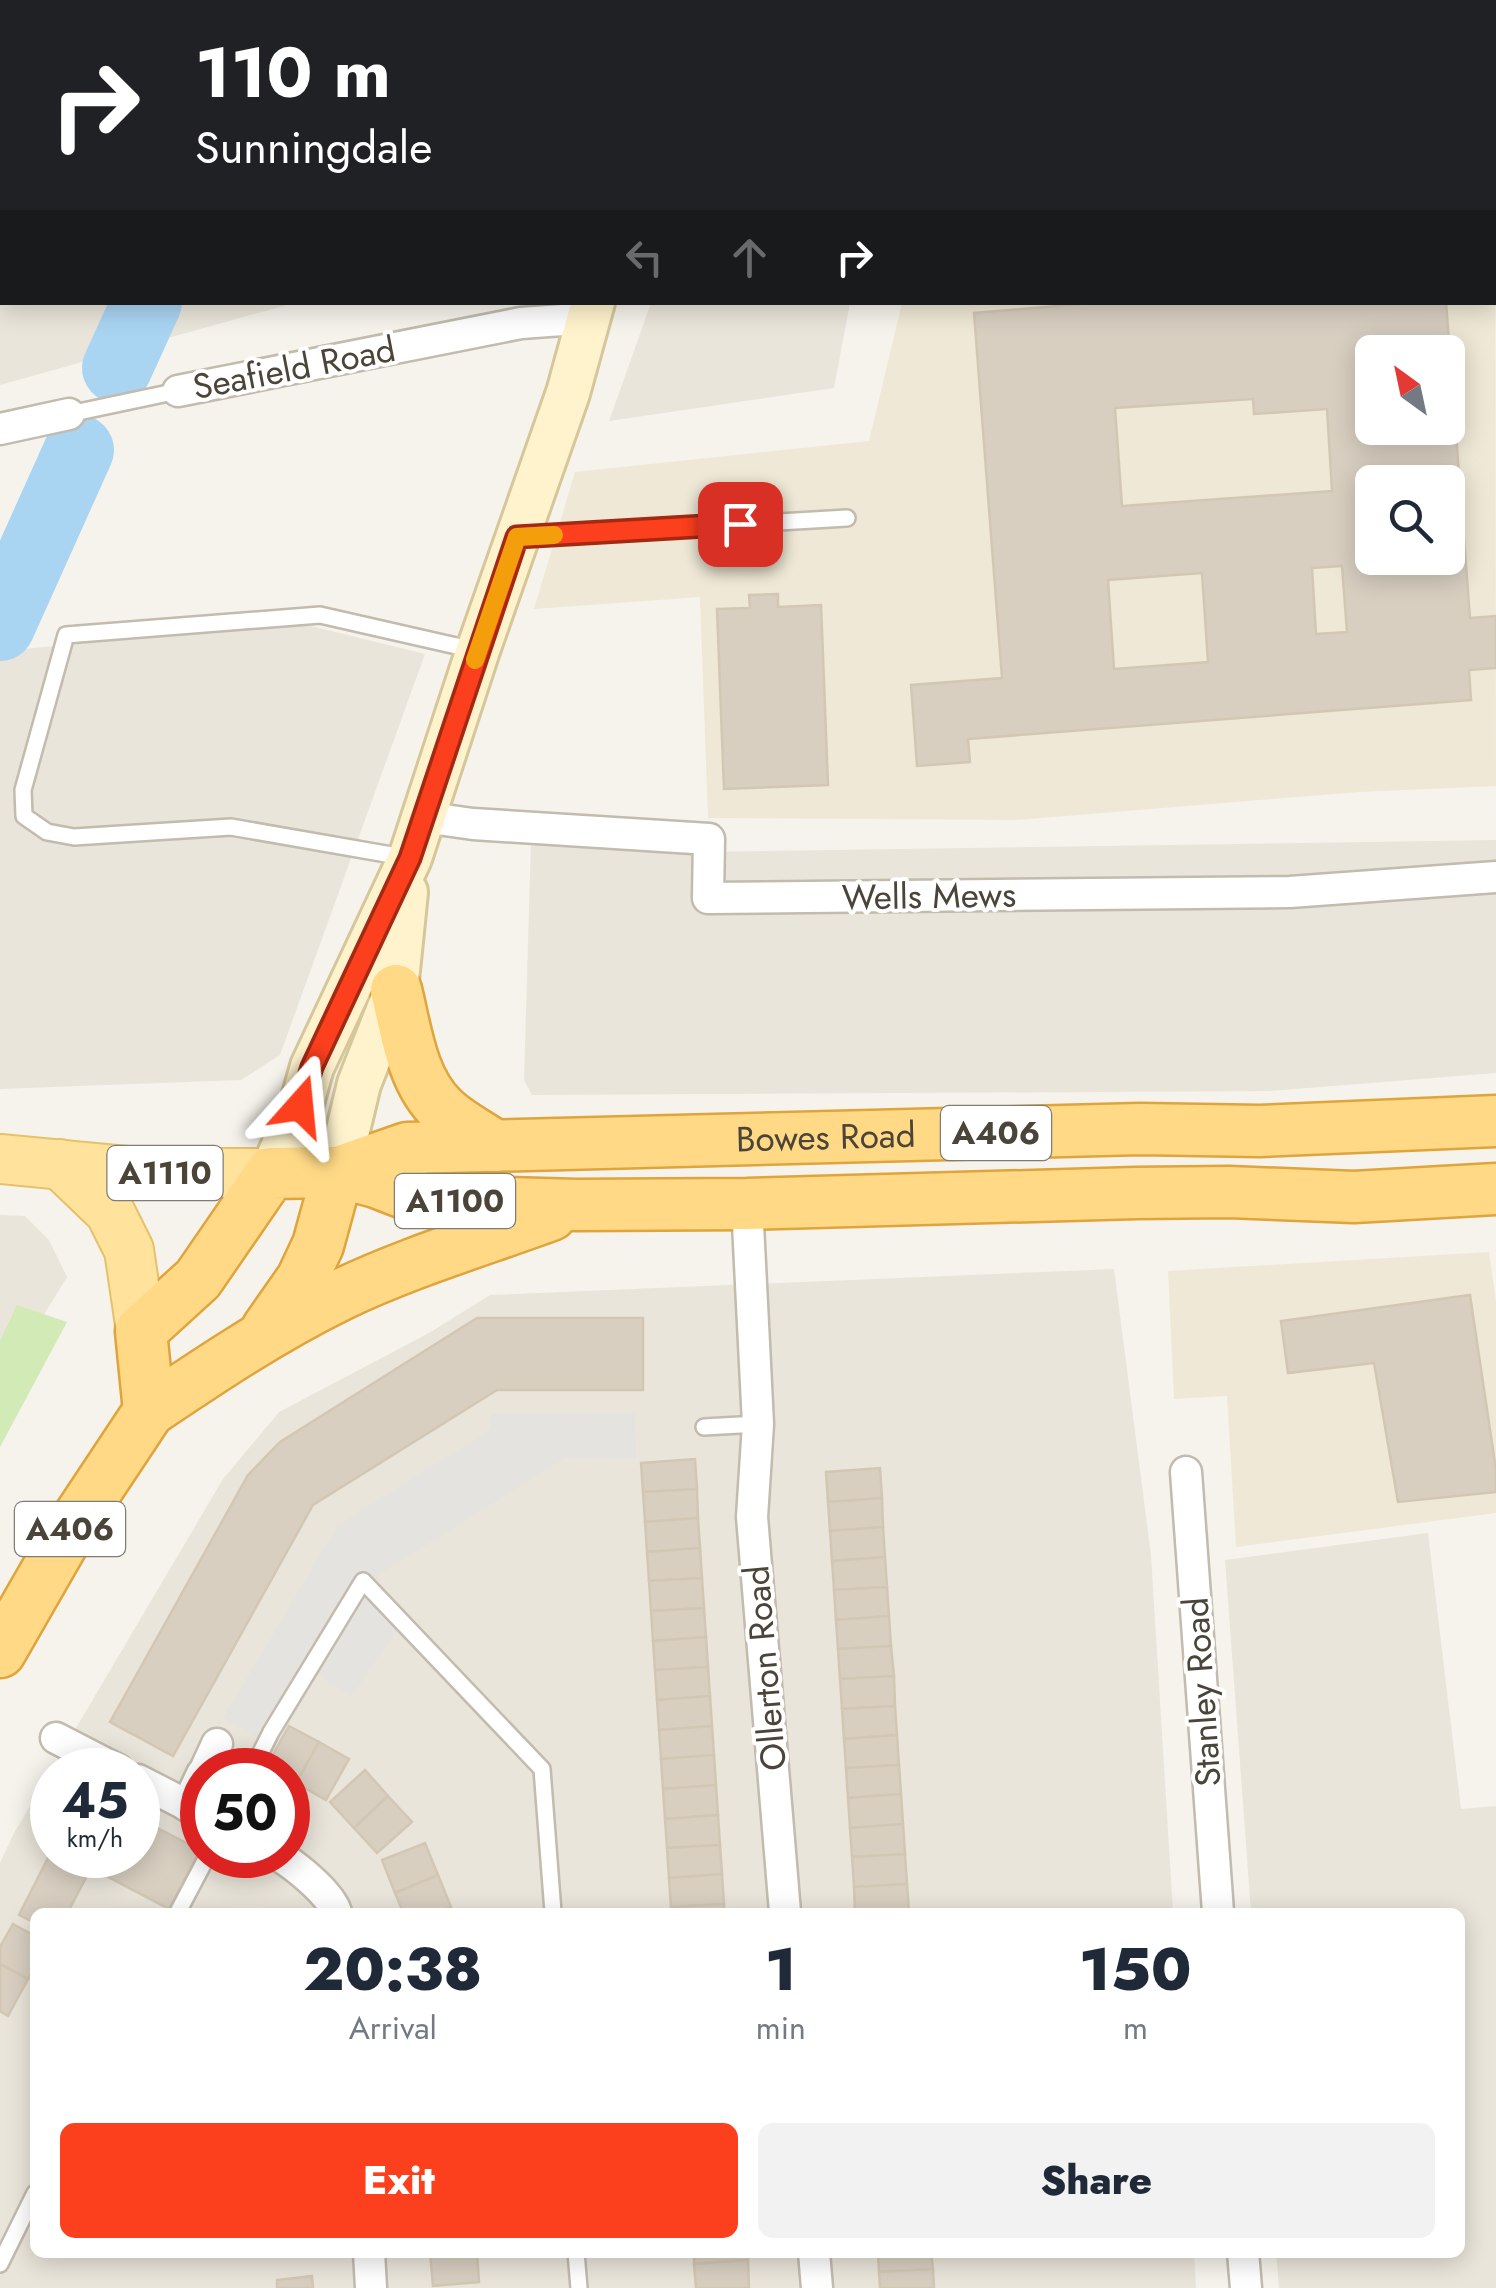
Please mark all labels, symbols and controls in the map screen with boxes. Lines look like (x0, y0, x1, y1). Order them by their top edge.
text: 110 m (195, 22, 391, 123)
icon: right (30, 40, 160, 170)
text: Sunningdale (195, 115, 432, 180)
icon: left (617, 230, 672, 285)
icon: ahead (722, 230, 777, 285)
icon: right (827, 230, 882, 285)
street label: Seafield Road (189, 324, 399, 412)
north arrow (1355, 335, 1465, 445)
map controls (1355, 335, 1465, 575)
button: search (1355, 465, 1465, 575)
pin (698, 482, 783, 567)
icon: arrive (713, 497, 768, 552)
street label: Wells Mews (841, 869, 1017, 923)
position arrow (248, 1054, 352, 1158)
road number: A406 (941, 1106, 1051, 1160)
street label: Bowes Road (735, 1110, 916, 1164)
road number: A1110 (108, 1146, 222, 1200)
road number: A1100 (395, 1174, 515, 1228)
road number: A406 (15, 1502, 125, 1556)
street label: Ollerton Road (731, 1563, 799, 1773)
street label: Stanley Road (1170, 1596, 1234, 1788)
speed limit sign: 50 (180, 1748, 310, 1878)
text: 45 (61, 1764, 129, 1837)
text: km/h (67, 1820, 123, 1856)
text: 20:38 (303, 1926, 482, 2013)
text: 1 (765, 1926, 797, 2013)
text: 150 (1079, 1926, 1192, 2013)
text: Arrival (349, 2005, 437, 2051)
text: min (756, 2005, 806, 2051)
text: m (1123, 2005, 1148, 2051)
button: Exit (60, 2123, 738, 2238)
button: Share (758, 2123, 1435, 2238)

